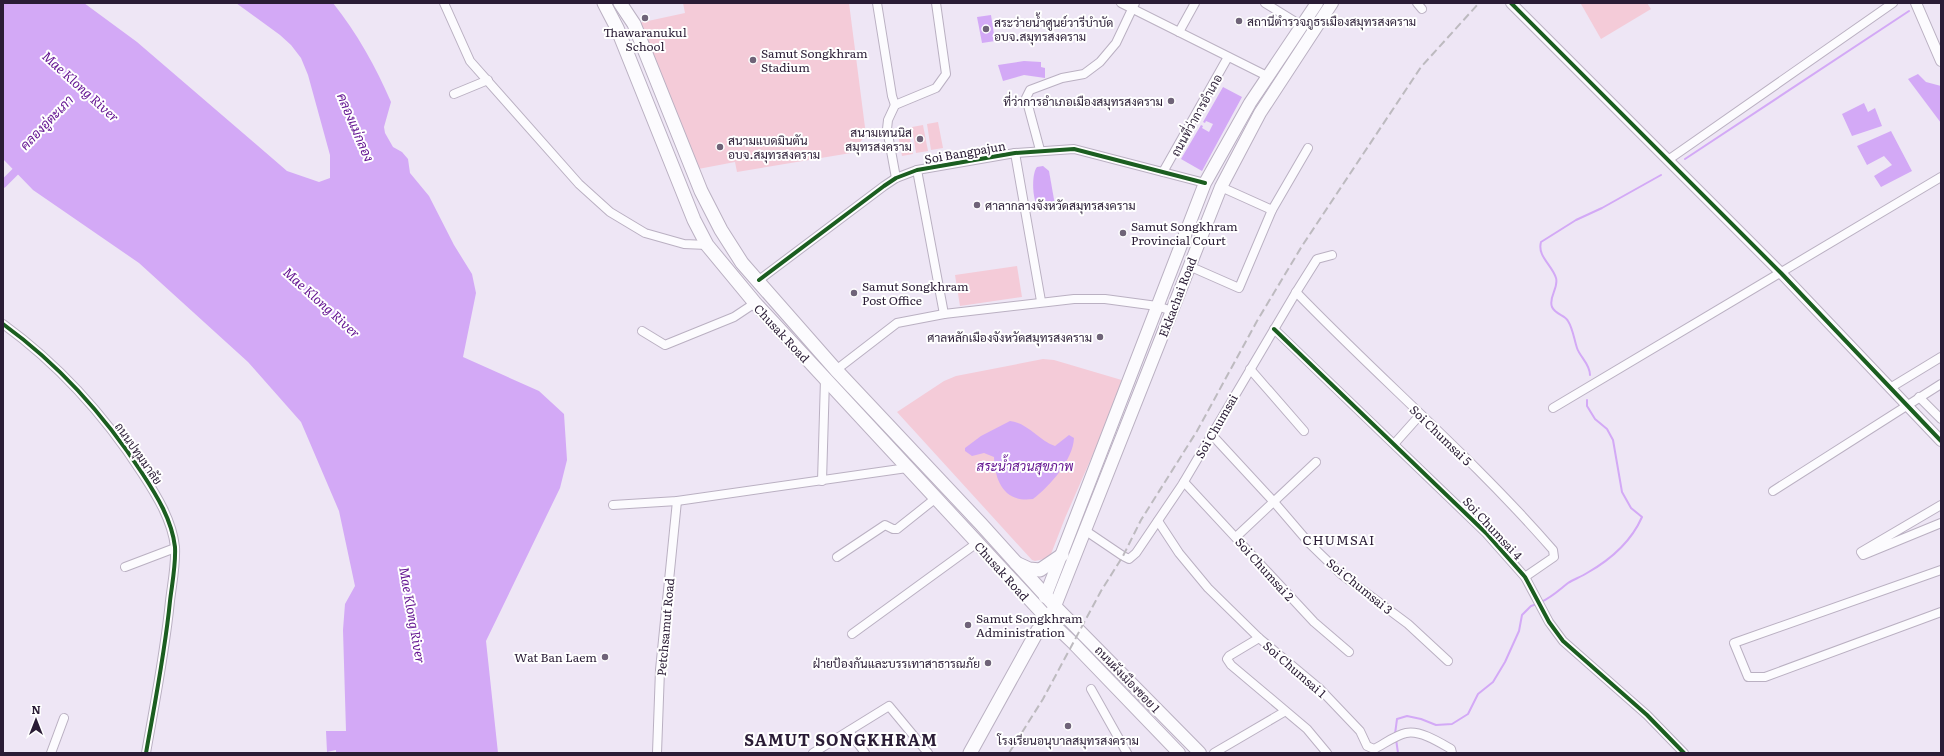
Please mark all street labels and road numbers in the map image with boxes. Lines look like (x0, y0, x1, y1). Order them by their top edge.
street label: ถนนที่ว่าการอำเภอ (1165, 70, 1226, 159)
street label: Soi Bangpajun (923, 136, 1007, 168)
street label: Ekkachai Road (1153, 254, 1201, 340)
street label: Chusak Road (750, 300, 814, 367)
street label: Soi Chumsai (1190, 391, 1242, 461)
street label: Soi Chumsai 5 (1406, 401, 1476, 469)
street label: ถนนปทุมมาลัย (110, 418, 167, 488)
street label: Soi Chumsai 4 (1459, 492, 1527, 564)
street label: Soi Chumsai 2 (1232, 533, 1298, 605)
street label: Chusak Road (970, 537, 1034, 605)
street label: Soi Chumsai 3 (1323, 554, 1397, 618)
street label: Petchsamut Road (652, 576, 678, 677)
street label: Soi Chumsai 1 (1259, 636, 1331, 702)
street label: ถนนผังเมืองซอย 1 (1091, 641, 1165, 717)

